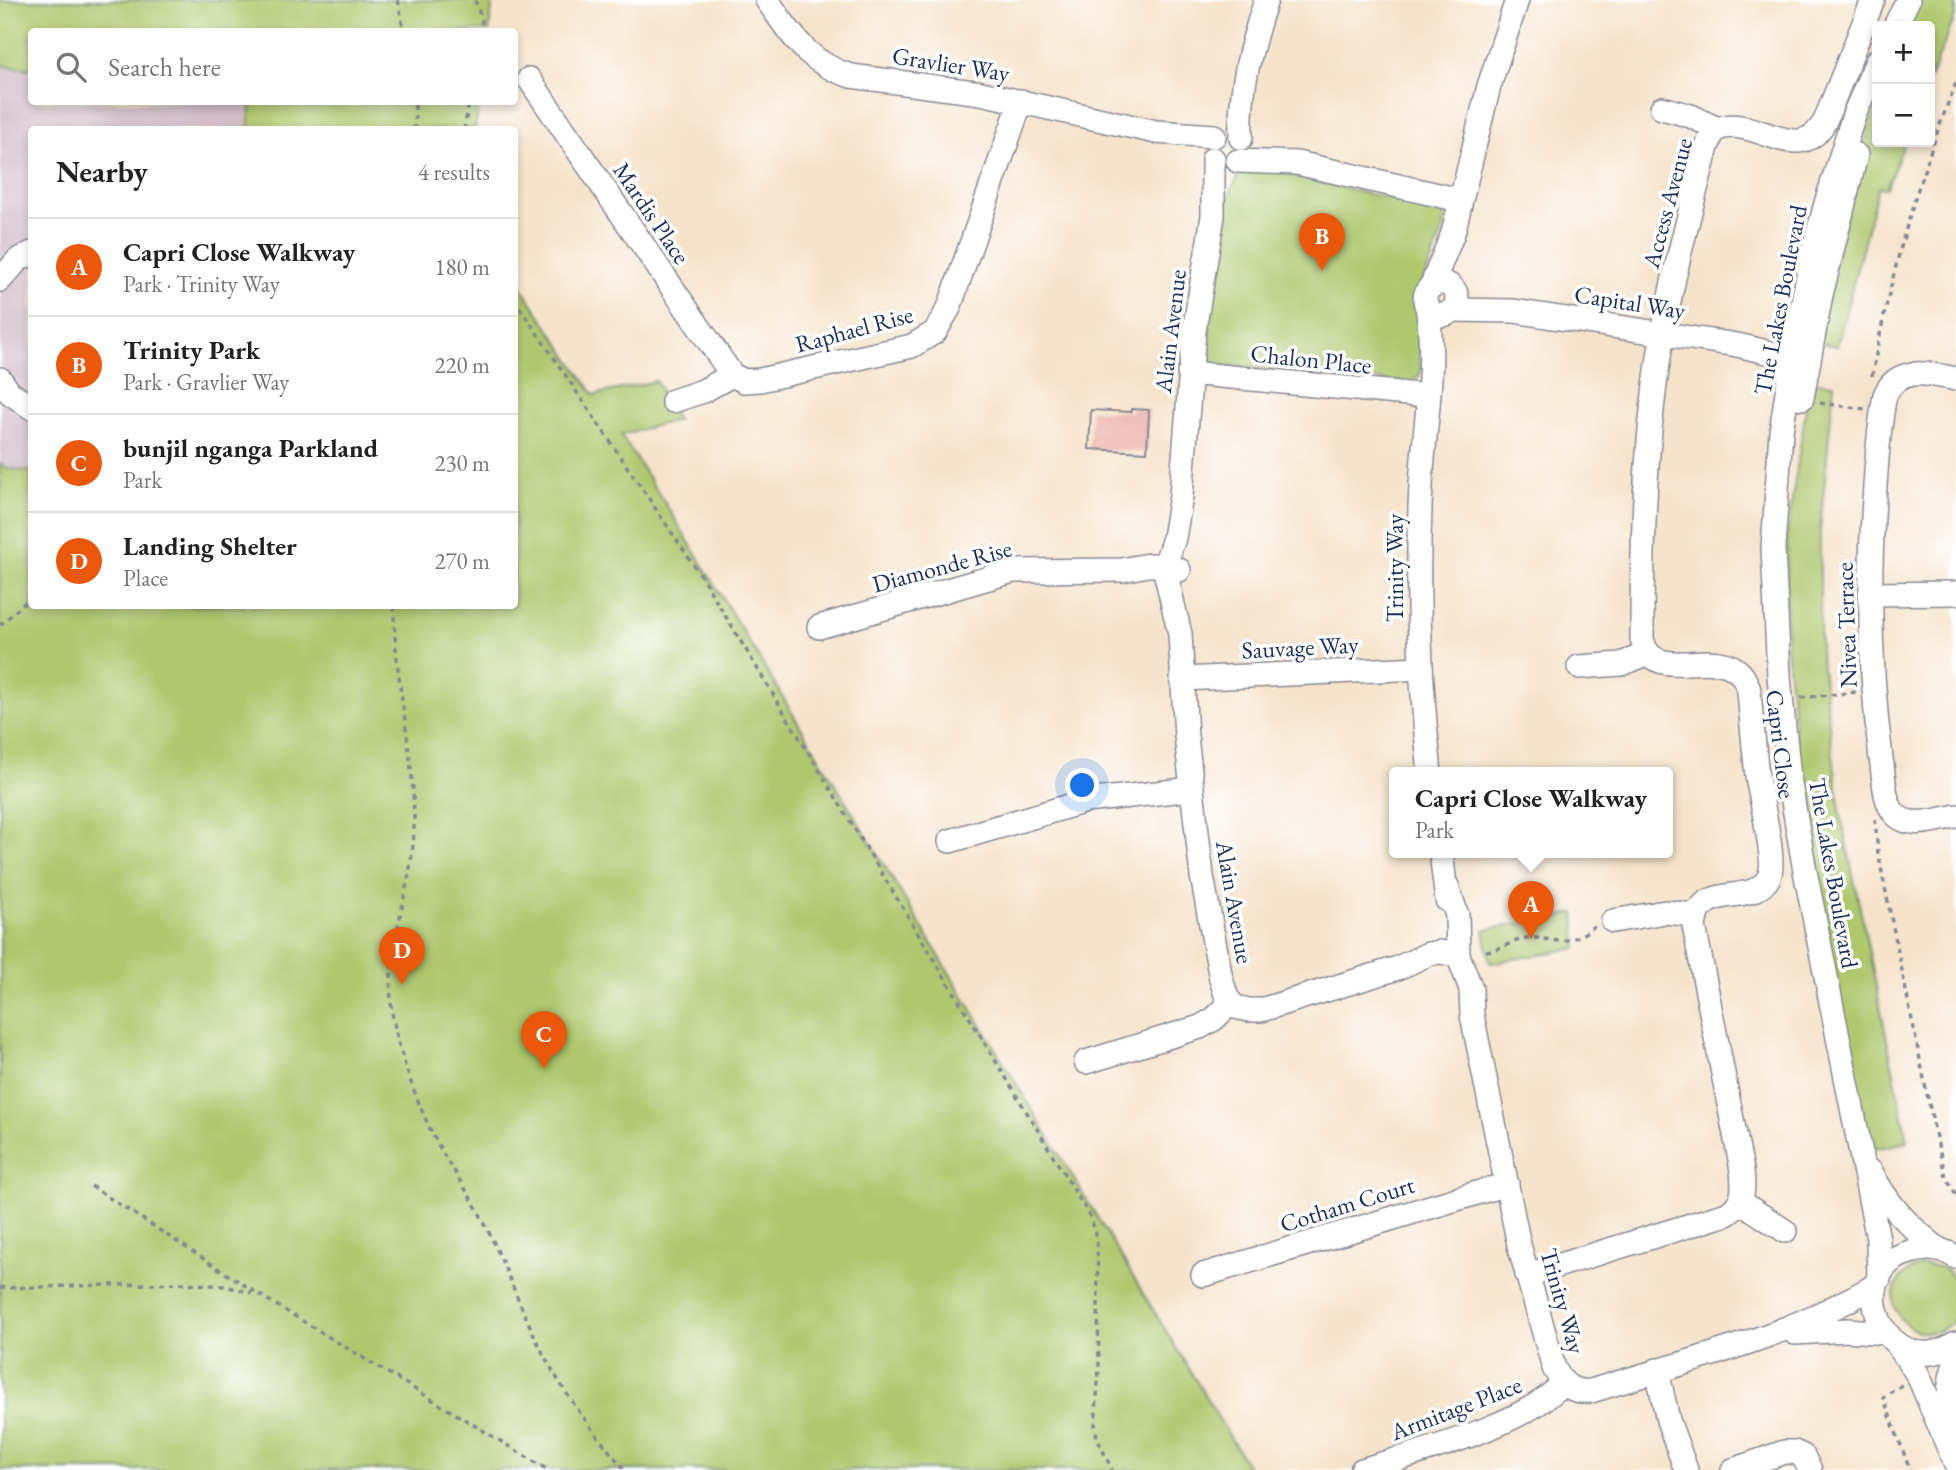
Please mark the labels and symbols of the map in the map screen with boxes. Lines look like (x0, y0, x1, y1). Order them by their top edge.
street label: Gravlier Way (890, 39, 1012, 89)
street label: Access Avenue (1634, 134, 1699, 273)
street label: Mardis Place (607, 156, 697, 270)
street label: The Lakes Boulevard (1746, 201, 1814, 398)
pin: B (1299, 213, 1345, 271)
street label: Alain Avenue (1147, 267, 1193, 396)
street label: Capital Way (1572, 278, 1688, 326)
street label: Raphael Rise (792, 298, 916, 360)
street label: Chalon Place (1249, 337, 1373, 381)
street label: Trinity Way (1379, 513, 1410, 622)
street label: Diamonde Rise (869, 532, 1015, 600)
street label: Nivea Terrace (1828, 562, 1864, 688)
street label: Sauvage Way (1241, 628, 1360, 666)
street label: Capri Close (1759, 688, 1803, 800)
your location (1065, 768, 1099, 802)
street label: The Lakes Boulevard (1802, 775, 1866, 972)
street label: Alain Avenue (1209, 837, 1261, 966)
pin: A (1508, 881, 1554, 939)
pin: D (379, 927, 425, 985)
pin: C (521, 1011, 567, 1069)
street label: Cotham Court (1276, 1169, 1418, 1239)
street label: Trinity Way (1533, 1245, 1593, 1358)
street label: Armitage Place (1385, 1369, 1526, 1448)

